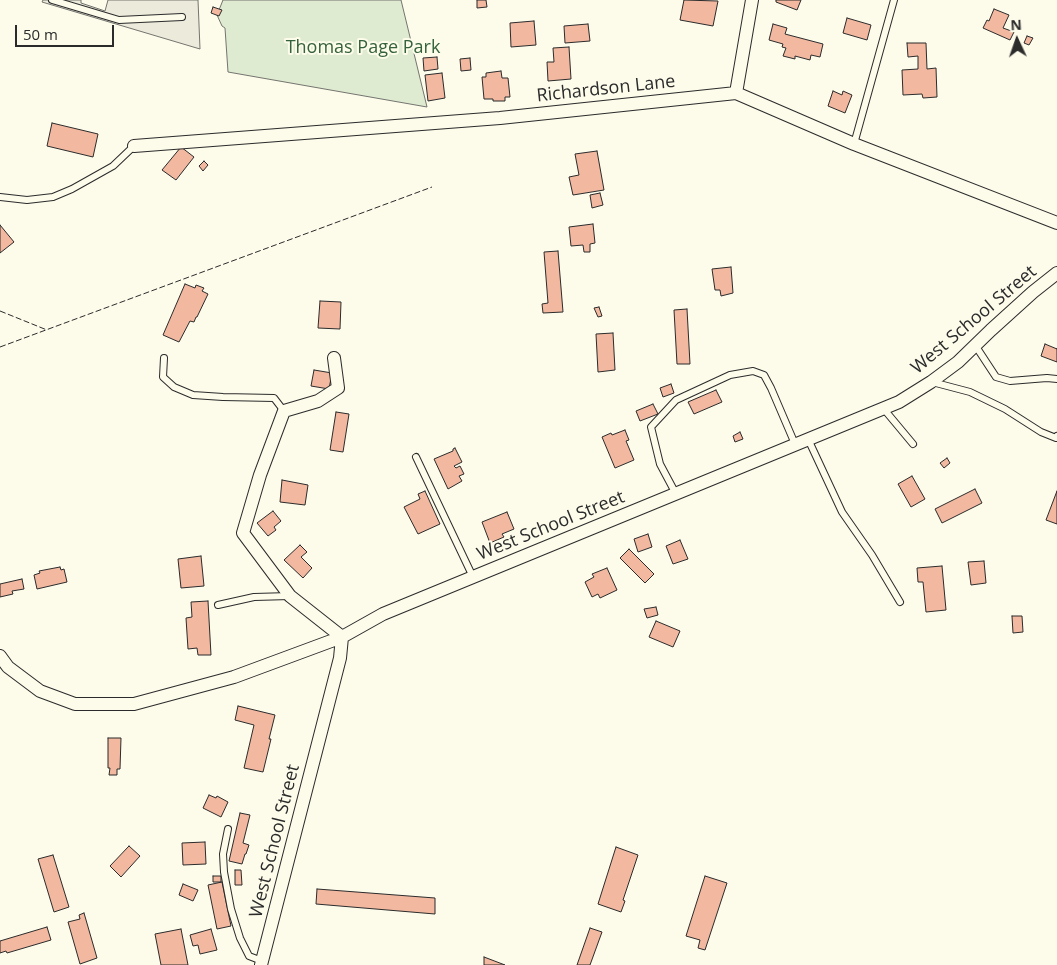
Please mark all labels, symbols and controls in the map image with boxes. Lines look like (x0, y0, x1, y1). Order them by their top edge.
scale bar (18, 15, 116, 47)
north arrow (992, 15, 1042, 65)
text: N (1010, 15, 1022, 34)
text: 50 m (23, 24, 58, 44)
park label: Thomas Page Park (286, 37, 440, 59)
street label: Richardson Lane (536, 71, 676, 107)
street label: West School Street (907, 261, 1041, 379)
street label: West School Street (474, 487, 628, 565)
street label: West School Street (246, 762, 304, 920)

